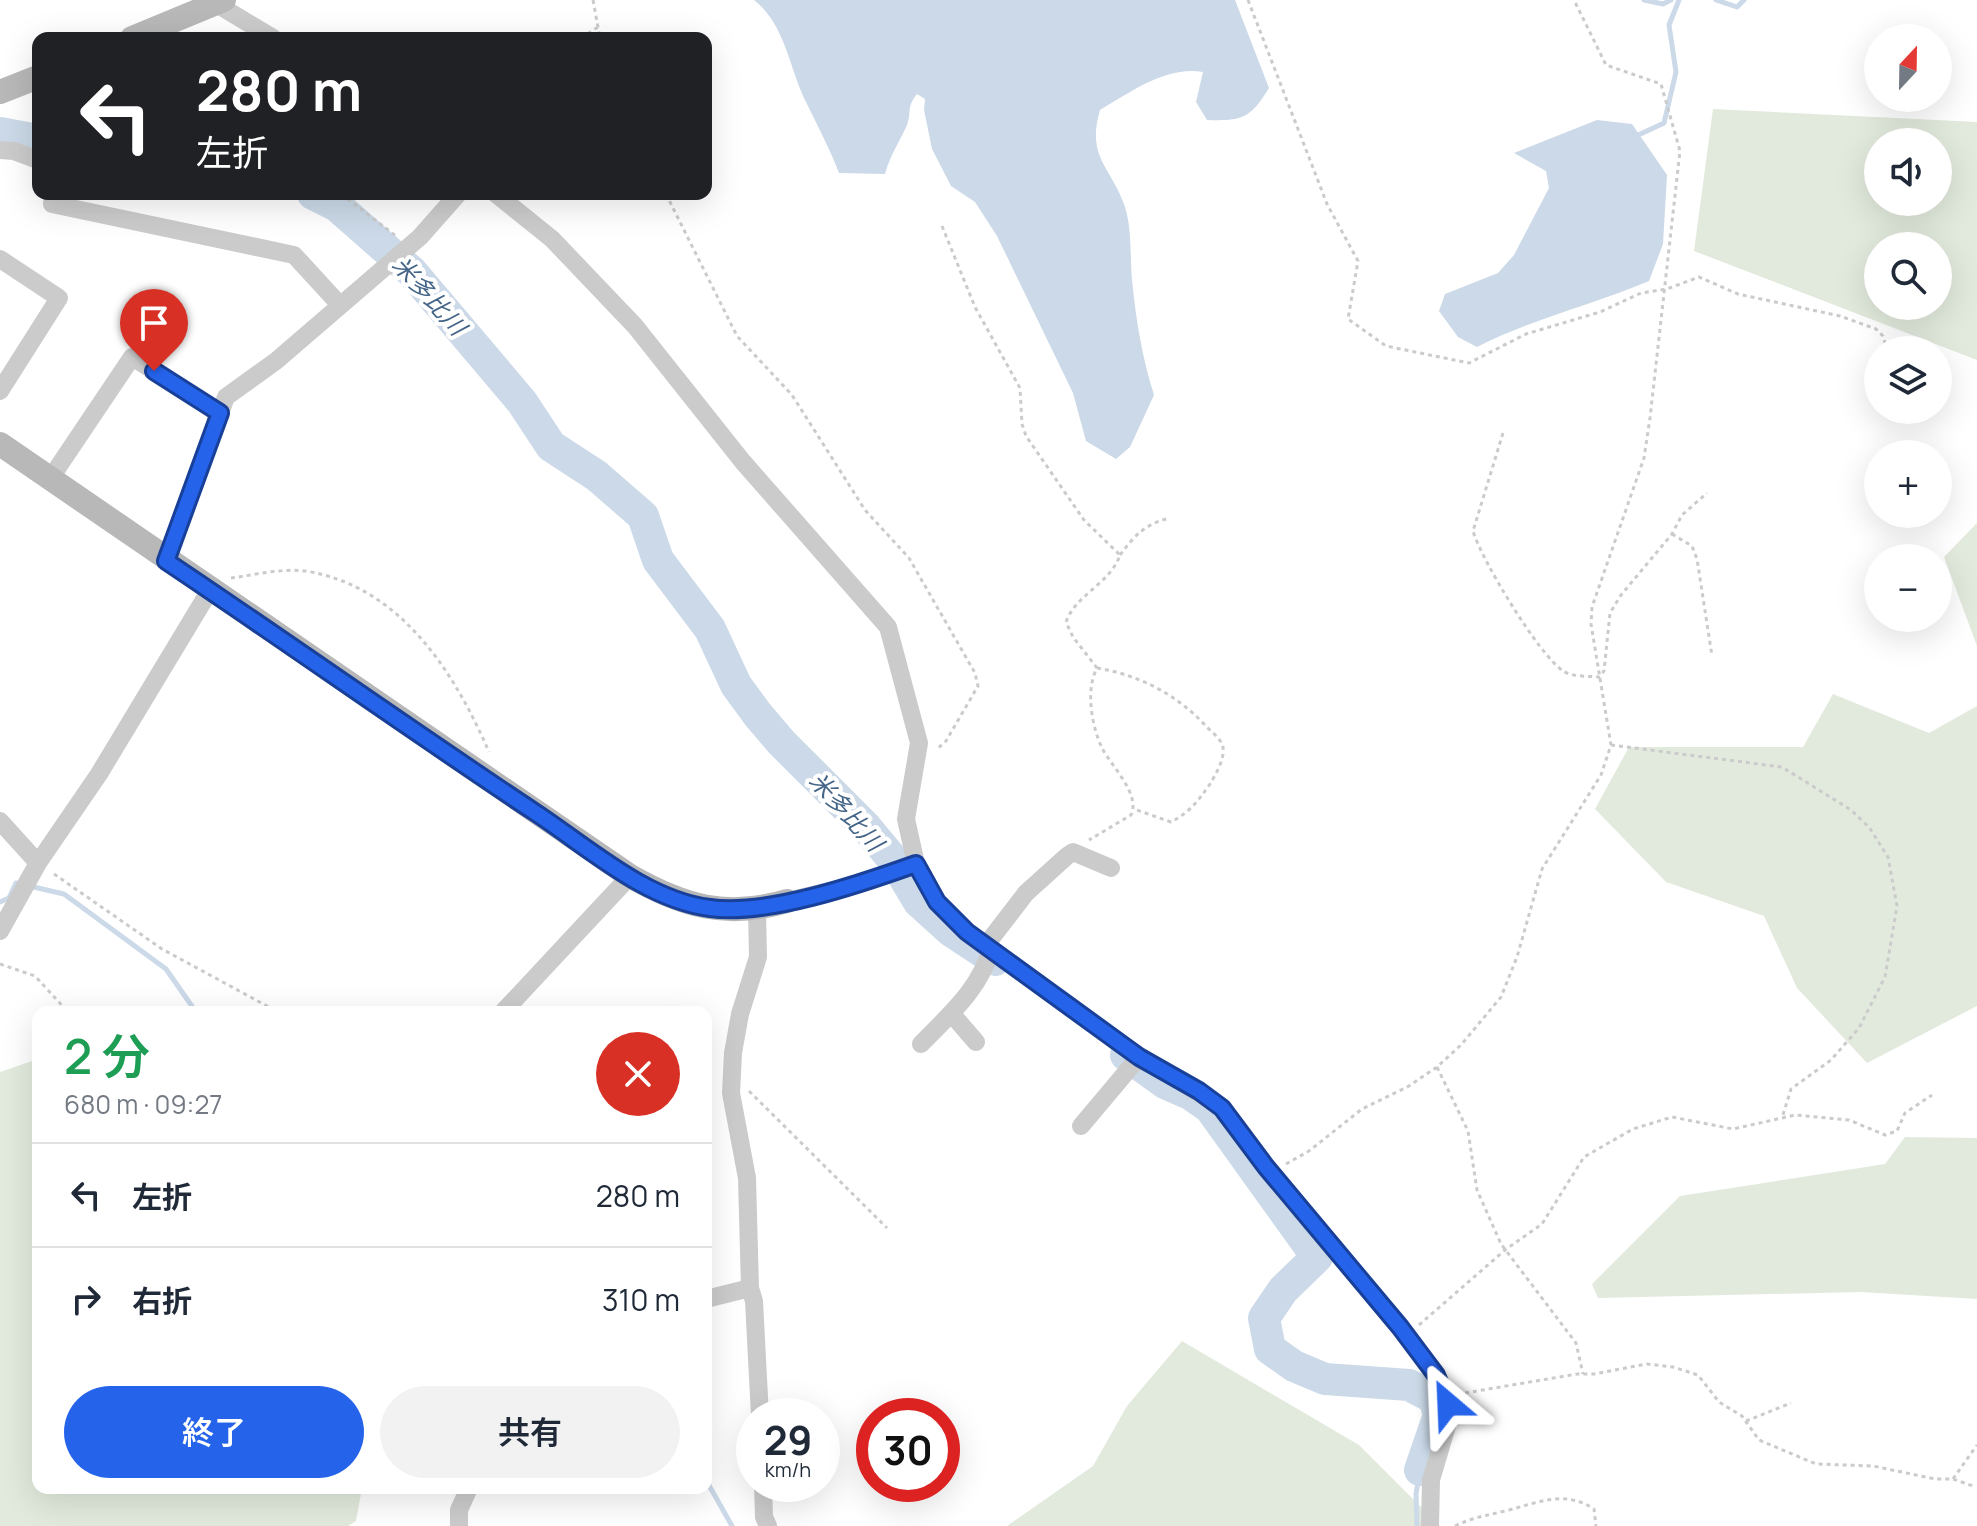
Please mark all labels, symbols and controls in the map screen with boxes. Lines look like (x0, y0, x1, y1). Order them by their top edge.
north arrow (1864, 24, 1952, 112)
map controls (1864, 24, 1952, 632)
text: 280 m (196, 51, 362, 128)
icon: left (64, 64, 168, 168)
text: 左折 (196, 128, 268, 177)
button: sound (1864, 128, 1952, 216)
button: search (1864, 232, 1952, 320)
water label: 米多比川 (386, 248, 477, 344)
pin (120, 289, 188, 371)
icon: arrive (132, 301, 176, 345)
button: layers (1864, 336, 1952, 424)
button: + (1864, 440, 1952, 528)
button: − (1864, 544, 1952, 632)
water label: 米多比川 (803, 764, 894, 860)
text: 2 分 (64, 1023, 150, 1088)
button: close (596, 1032, 680, 1116)
text: 680 m · 09:27 (64, 1086, 222, 1122)
icon: left (64, 1173, 108, 1217)
text: 280 m (596, 1175, 680, 1216)
text: 左折 (132, 1176, 192, 1217)
icon: right (64, 1277, 108, 1321)
text: 310 m (602, 1279, 680, 1320)
text: 右折 (132, 1280, 192, 1321)
position arrow (1406, 1362, 1490, 1446)
button: 終了 (64, 1386, 364, 1478)
button: 共有 (380, 1386, 680, 1478)
speed limit sign: 30 (856, 1398, 960, 1502)
text: 29 (764, 1412, 812, 1467)
text: km/h (765, 1456, 811, 1483)

